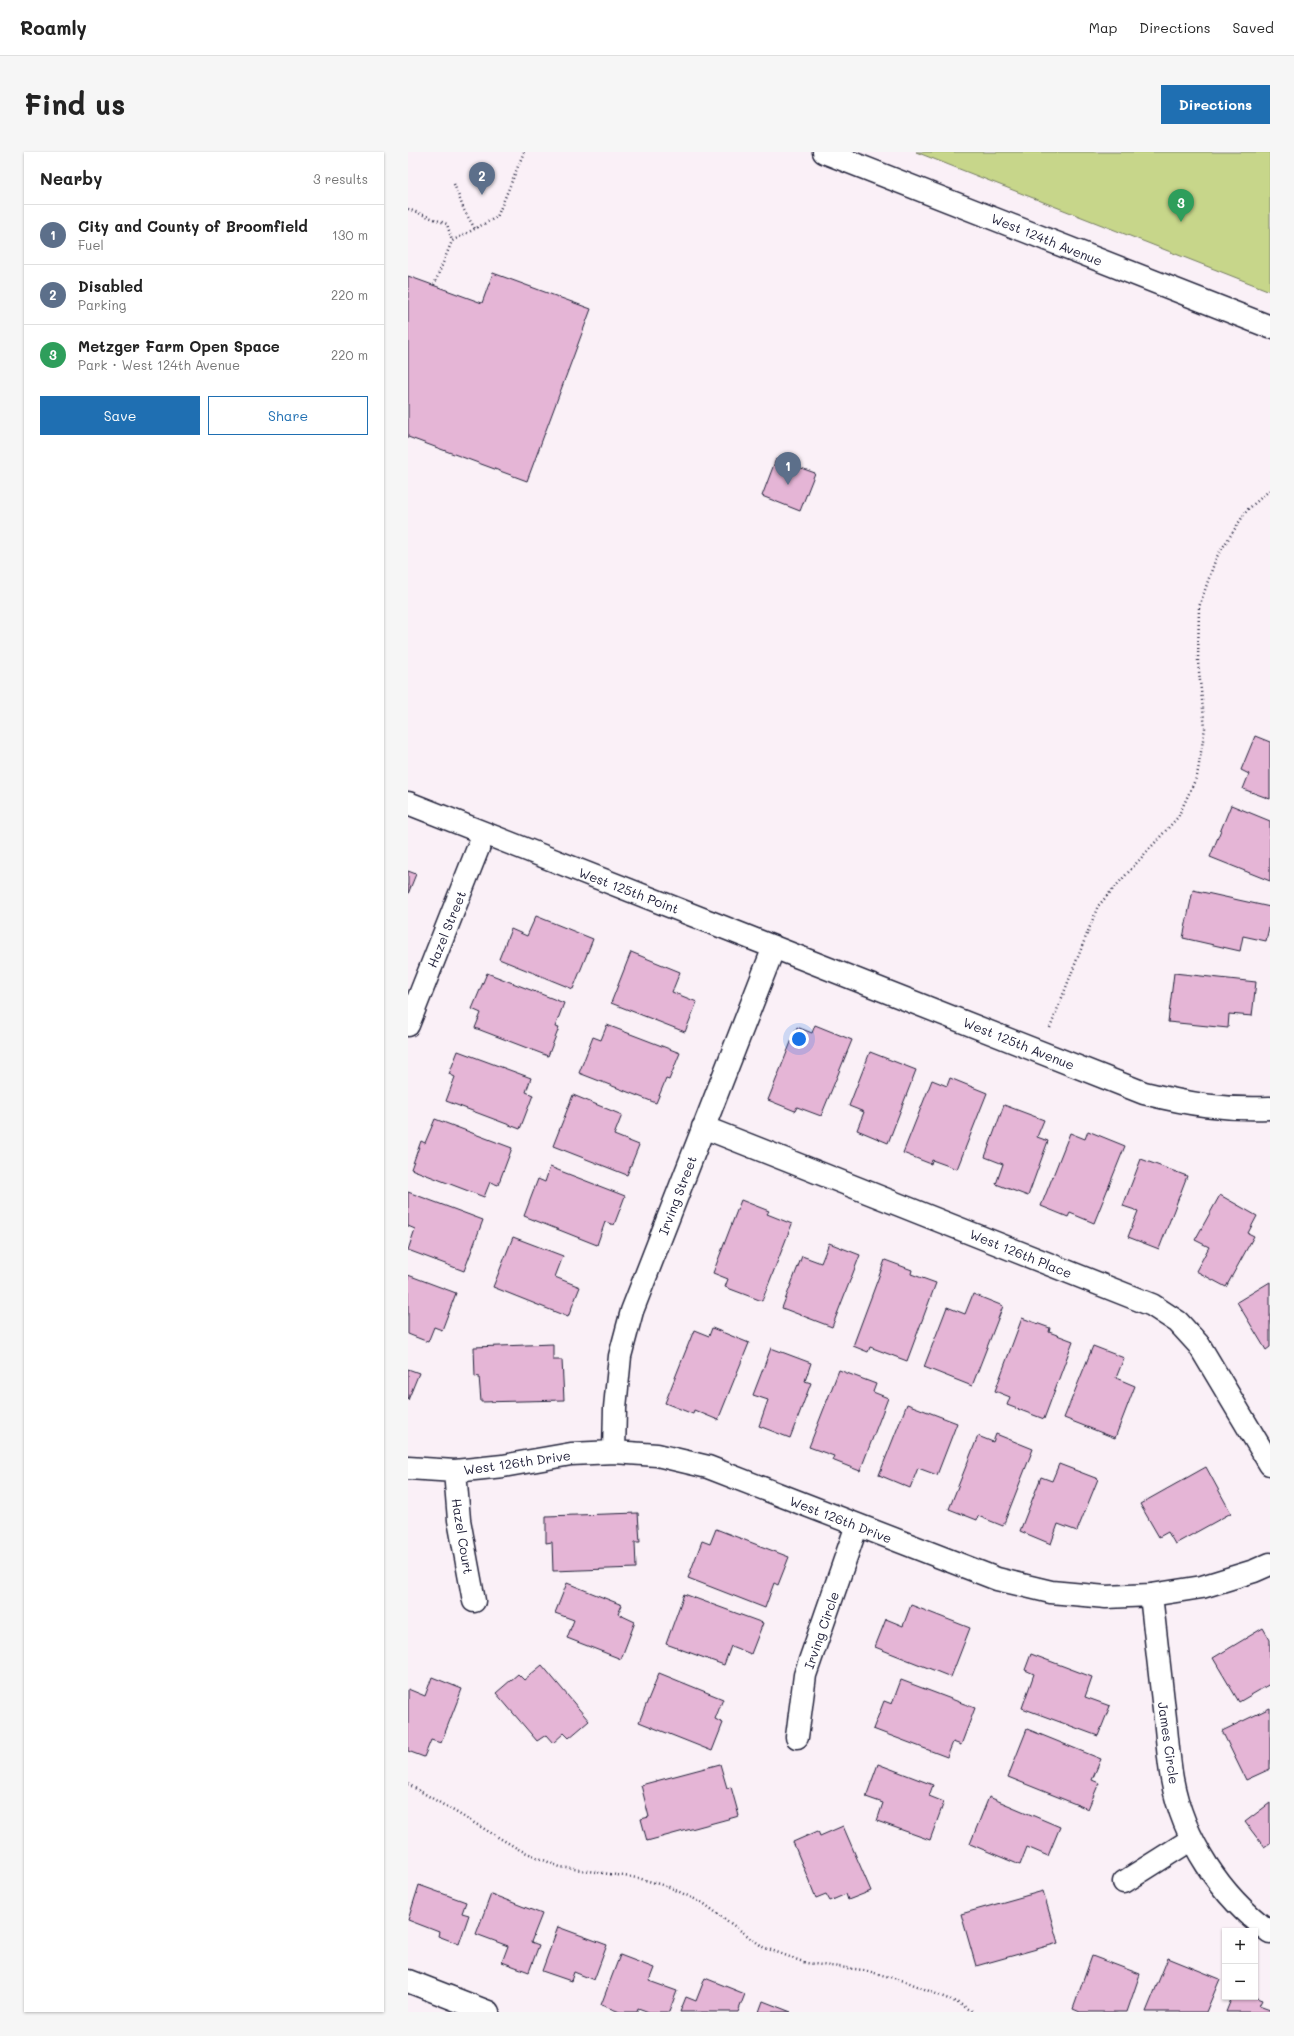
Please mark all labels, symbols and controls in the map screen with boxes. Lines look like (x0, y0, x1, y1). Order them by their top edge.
text: Roamly (20, 15, 87, 40)
text: Map (1089, 18, 1117, 37)
text: Directions (1139, 18, 1210, 37)
text: Saved (1232, 18, 1274, 37)
button: Directions (1161, 85, 1270, 124)
text: Find us (24, 86, 125, 122)
pin: 2 (469, 162, 495, 195)
text: Nearby (40, 167, 102, 189)
text: 3 results (313, 170, 368, 187)
pin: 3 (1168, 189, 1194, 222)
street label: West 124th Avenue (989, 209, 1105, 269)
text: City and County of Broomfield (78, 216, 308, 236)
text: 1 (50, 226, 56, 243)
text: 130 m (332, 226, 368, 243)
text: Fuel (78, 236, 104, 253)
text: Disabled (78, 276, 143, 296)
text: 2 (49, 286, 57, 303)
text: 220 m (331, 286, 368, 303)
text: Parking (78, 296, 126, 313)
text: Metzger Farm Open Space (78, 336, 280, 356)
text: 3 (49, 346, 57, 363)
text: 220 m (331, 346, 368, 363)
text: Park · West 124th Avenue (78, 356, 240, 373)
button: Save (40, 396, 200, 435)
button: Share (208, 396, 368, 435)
pin: 1 (775, 452, 801, 485)
street label: West 125th Point (576, 863, 682, 917)
street label: Hazel Street (423, 888, 469, 970)
street label: West 125th Avenue (961, 1013, 1077, 1073)
your location (789, 1029, 809, 1049)
street label: Irving Street (654, 1153, 700, 1237)
street label: West 126th Place (967, 1225, 1075, 1281)
street label: West 126th Drive (462, 1446, 572, 1478)
street label: West 126th Drive (787, 1492, 895, 1546)
street label: Hazel Court (449, 1497, 477, 1575)
street label: Irving Circle (800, 1589, 842, 1671)
street label: James Circle (1155, 1701, 1183, 1785)
map controls (1222, 1928, 1258, 2000)
button: + (1222, 1928, 1258, 1964)
button: − (1222, 1964, 1258, 2000)

